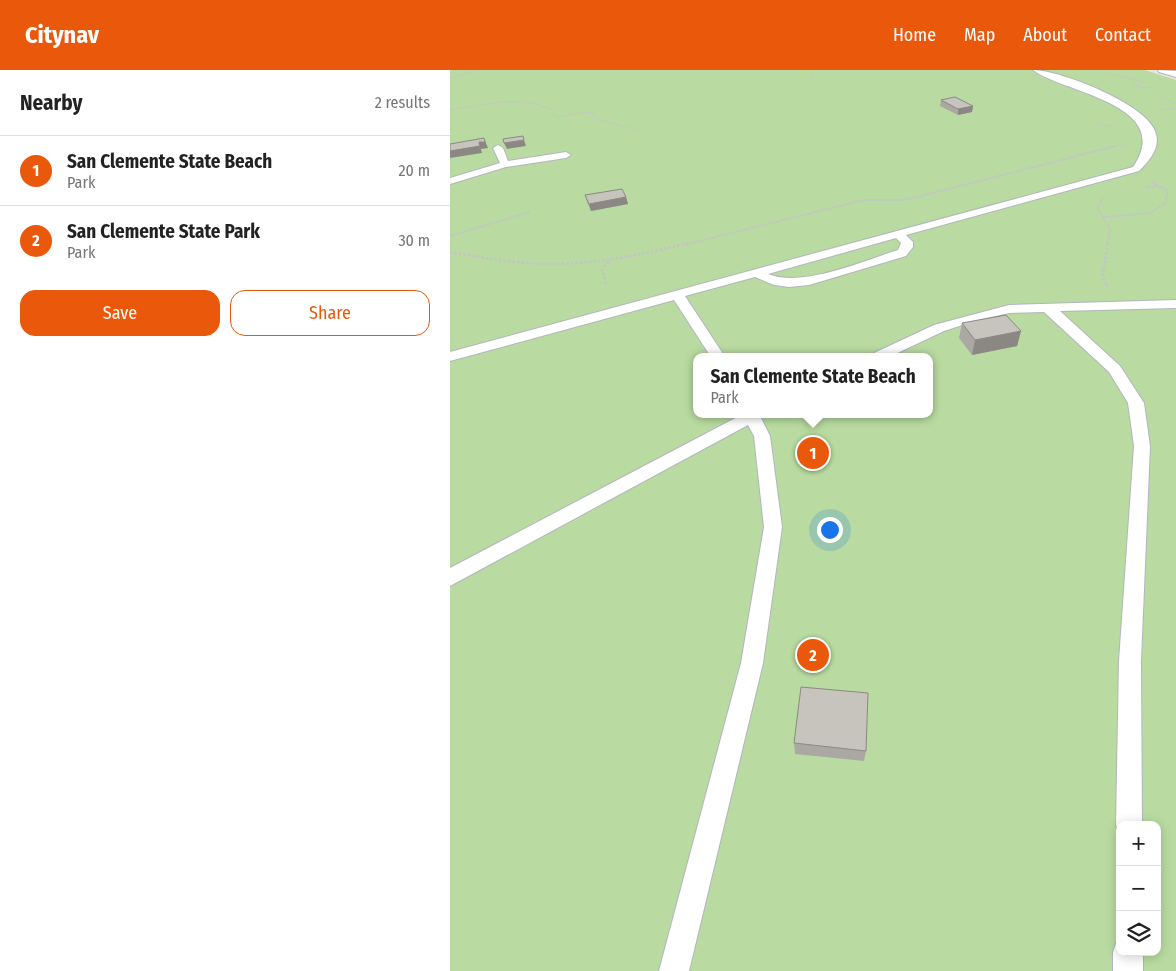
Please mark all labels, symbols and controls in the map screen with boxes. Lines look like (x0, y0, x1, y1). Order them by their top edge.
text: Citynav (25, 21, 99, 49)
text: Home (893, 24, 936, 46)
text: Map (964, 24, 995, 46)
text: About (1023, 24, 1067, 46)
text: Contact (1095, 24, 1151, 46)
text: Nearby (20, 90, 82, 116)
text: 2 results (375, 93, 430, 112)
text: San Clemente State Beach (67, 150, 272, 173)
text: 1 (33, 161, 39, 180)
text: 20 m (399, 161, 430, 180)
text: Park (67, 173, 95, 192)
text: San Clemente State Park (67, 220, 260, 243)
text: 2 (32, 231, 40, 250)
text: 30 m (398, 231, 430, 250)
text: Park (67, 243, 95, 262)
button: Save (20, 290, 220, 336)
button: Share (230, 290, 430, 336)
popup (693, 353, 933, 418)
text: San Clemente State Beach (710, 365, 916, 388)
text: Park (710, 388, 739, 407)
pin: 1 (797, 434, 829, 472)
your location (817, 517, 843, 543)
pin: 2 (797, 636, 829, 674)
map controls (1116, 821, 1161, 956)
button: + (1116, 821, 1161, 866)
button: − (1116, 866, 1161, 911)
button: layers (1116, 911, 1161, 956)

